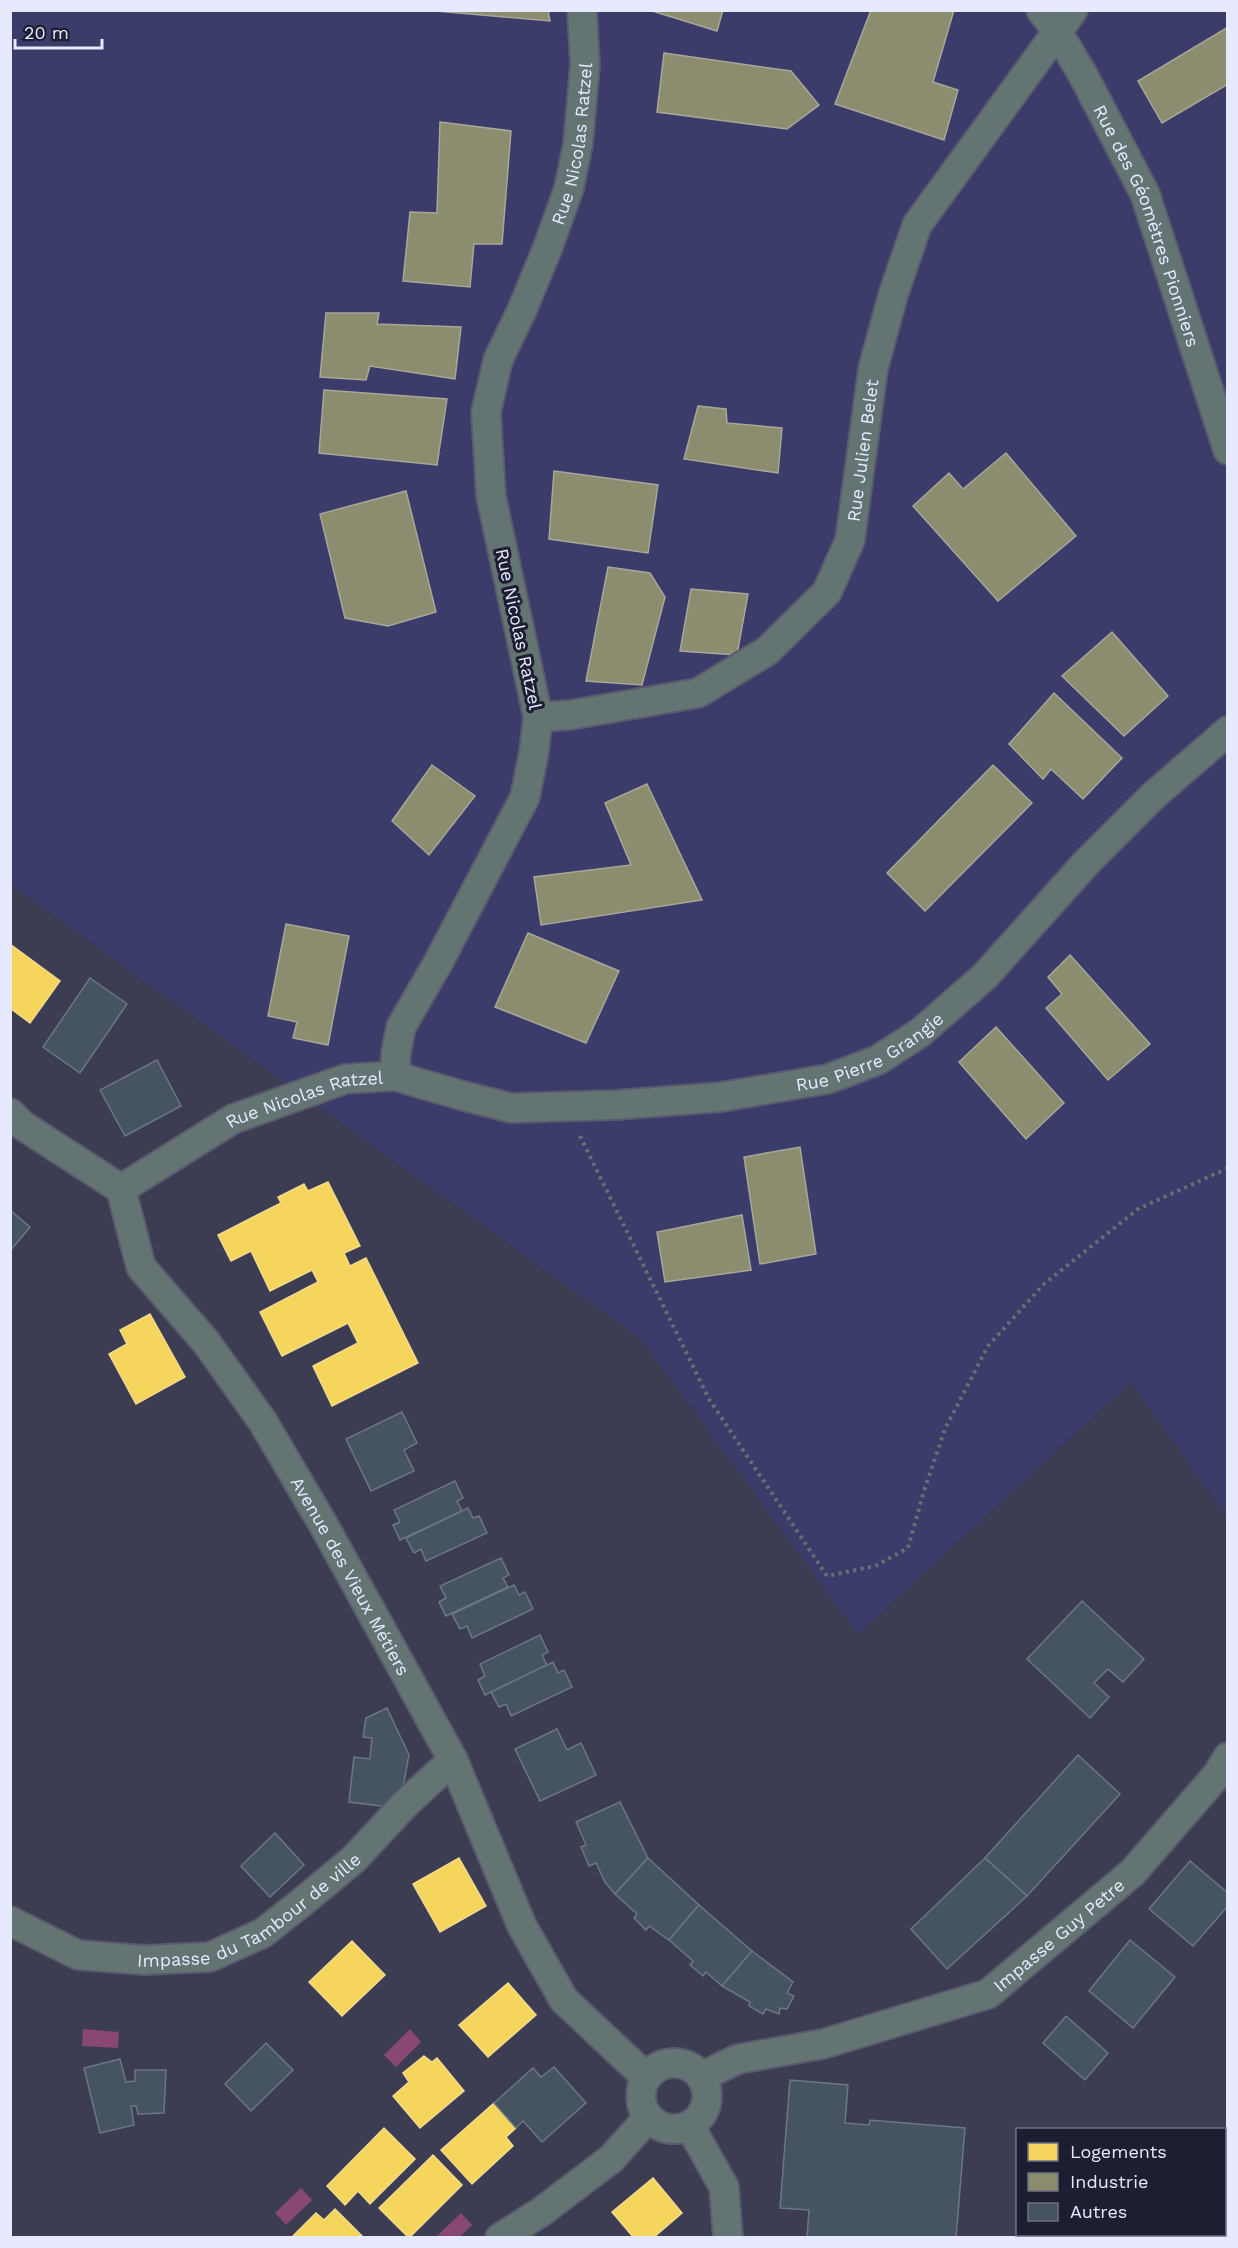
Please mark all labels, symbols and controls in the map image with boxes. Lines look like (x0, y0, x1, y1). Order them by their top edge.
scale bar (15, 12, 102, 50)
text: 20 m (24, 22, 69, 43)
street label: Rue Nicolas Ratzel (546, 61, 596, 227)
street label: Rue des Géomètres Pionniers (1090, 101, 1204, 349)
street label: Rue Julien Belet (842, 378, 882, 523)
street label: Rue Nicolas Ratzel (492, 546, 546, 712)
street label: Rue Pierre Grangie (794, 1007, 947, 1095)
street label: Rue Nicolas Ratzel (221, 1066, 384, 1132)
street label: Avenue des Vieux Métiers (287, 1473, 415, 1679)
street label: Impasse du Tambour de ville (136, 1848, 364, 1971)
street label: Impasse Guy Petre (989, 1874, 1128, 1996)
legend (1016, 2128, 1226, 2236)
text: Logements (1070, 2141, 1167, 2162)
text: Industrie (1070, 2171, 1148, 2192)
text: Autres (1070, 2201, 1127, 2222)

